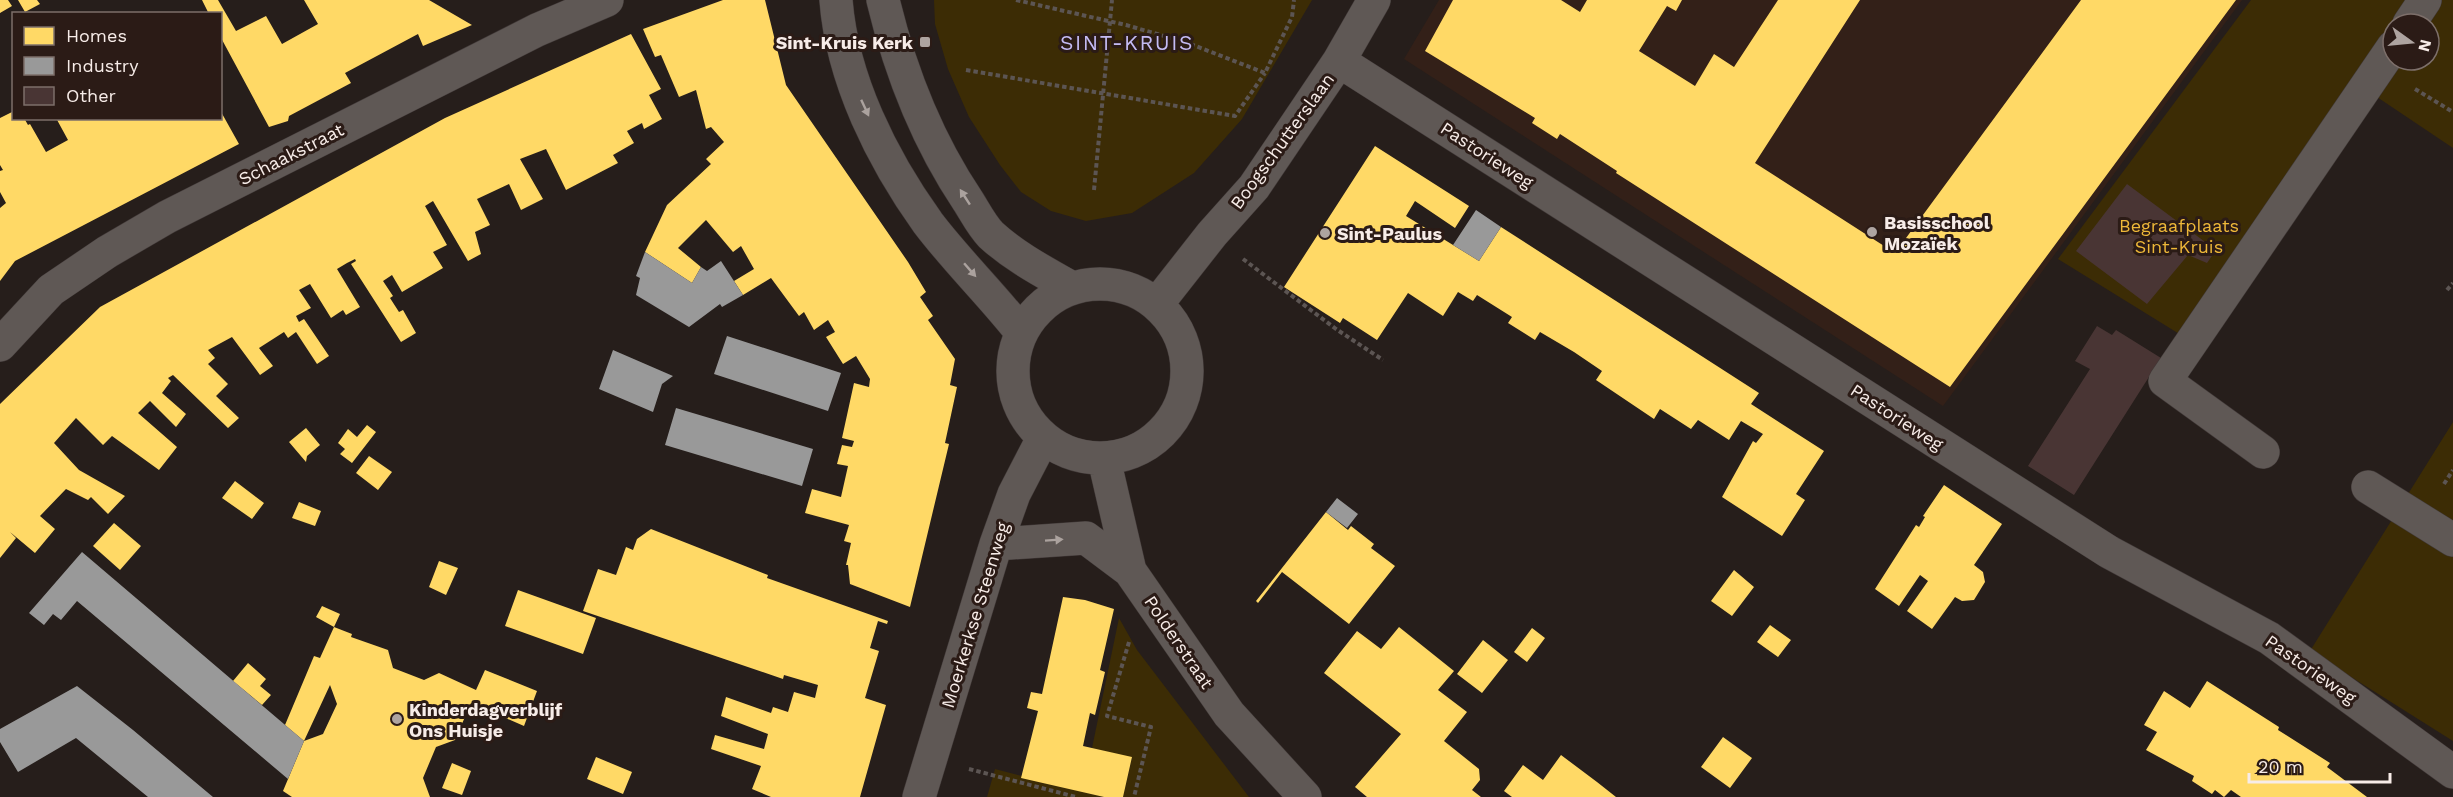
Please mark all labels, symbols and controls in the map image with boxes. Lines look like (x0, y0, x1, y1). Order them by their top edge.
legend (12, 12, 222, 120)
north arrow (2381, 12, 2441, 72)
text: Homes (66, 25, 127, 46)
district label: SINT-KRUIS (1060, 30, 1194, 55)
place label: Sint-Kruis Kerk (776, 32, 914, 53)
marker: Sint-Kruis Kerk (918, 35, 932, 49)
text: N (2414, 38, 2436, 54)
text: Industry (66, 55, 139, 76)
street label: Boogschutterslaan (1226, 69, 1338, 213)
text: Other (66, 85, 116, 106)
one-way arrow (860, 99, 869, 116)
street label: Pastorieweg (1437, 117, 1538, 193)
street label: Schaakstraat (235, 118, 347, 189)
one-way arrow (960, 189, 971, 205)
place label: Basisschool Mozaïek (1884, 212, 1990, 254)
park label: Begraafplaats Sint-Kruis (2119, 215, 2239, 257)
place label: Sint-Paulus (1337, 223, 1442, 244)
marker: Basisschool Mozaïek (1865, 225, 1879, 239)
marker: Sint-Paulus (1318, 226, 1332, 240)
one-way arrow (963, 262, 976, 277)
street label: Pastorieweg (1847, 379, 1948, 455)
street label: Moerkerkse Steenweg (937, 519, 1013, 710)
one-way arrow (1044, 536, 1063, 545)
street label: Polderstraat (1140, 592, 1218, 693)
street label: Pastorieweg (2262, 630, 2361, 708)
place label: Kinderdagverblijf Ons Huisje (409, 699, 563, 741)
marker: Kinderdagverblijf Ons Huisje (390, 712, 404, 726)
scale bar (2249, 746, 2390, 784)
text: 20 m (2258, 756, 2303, 777)

